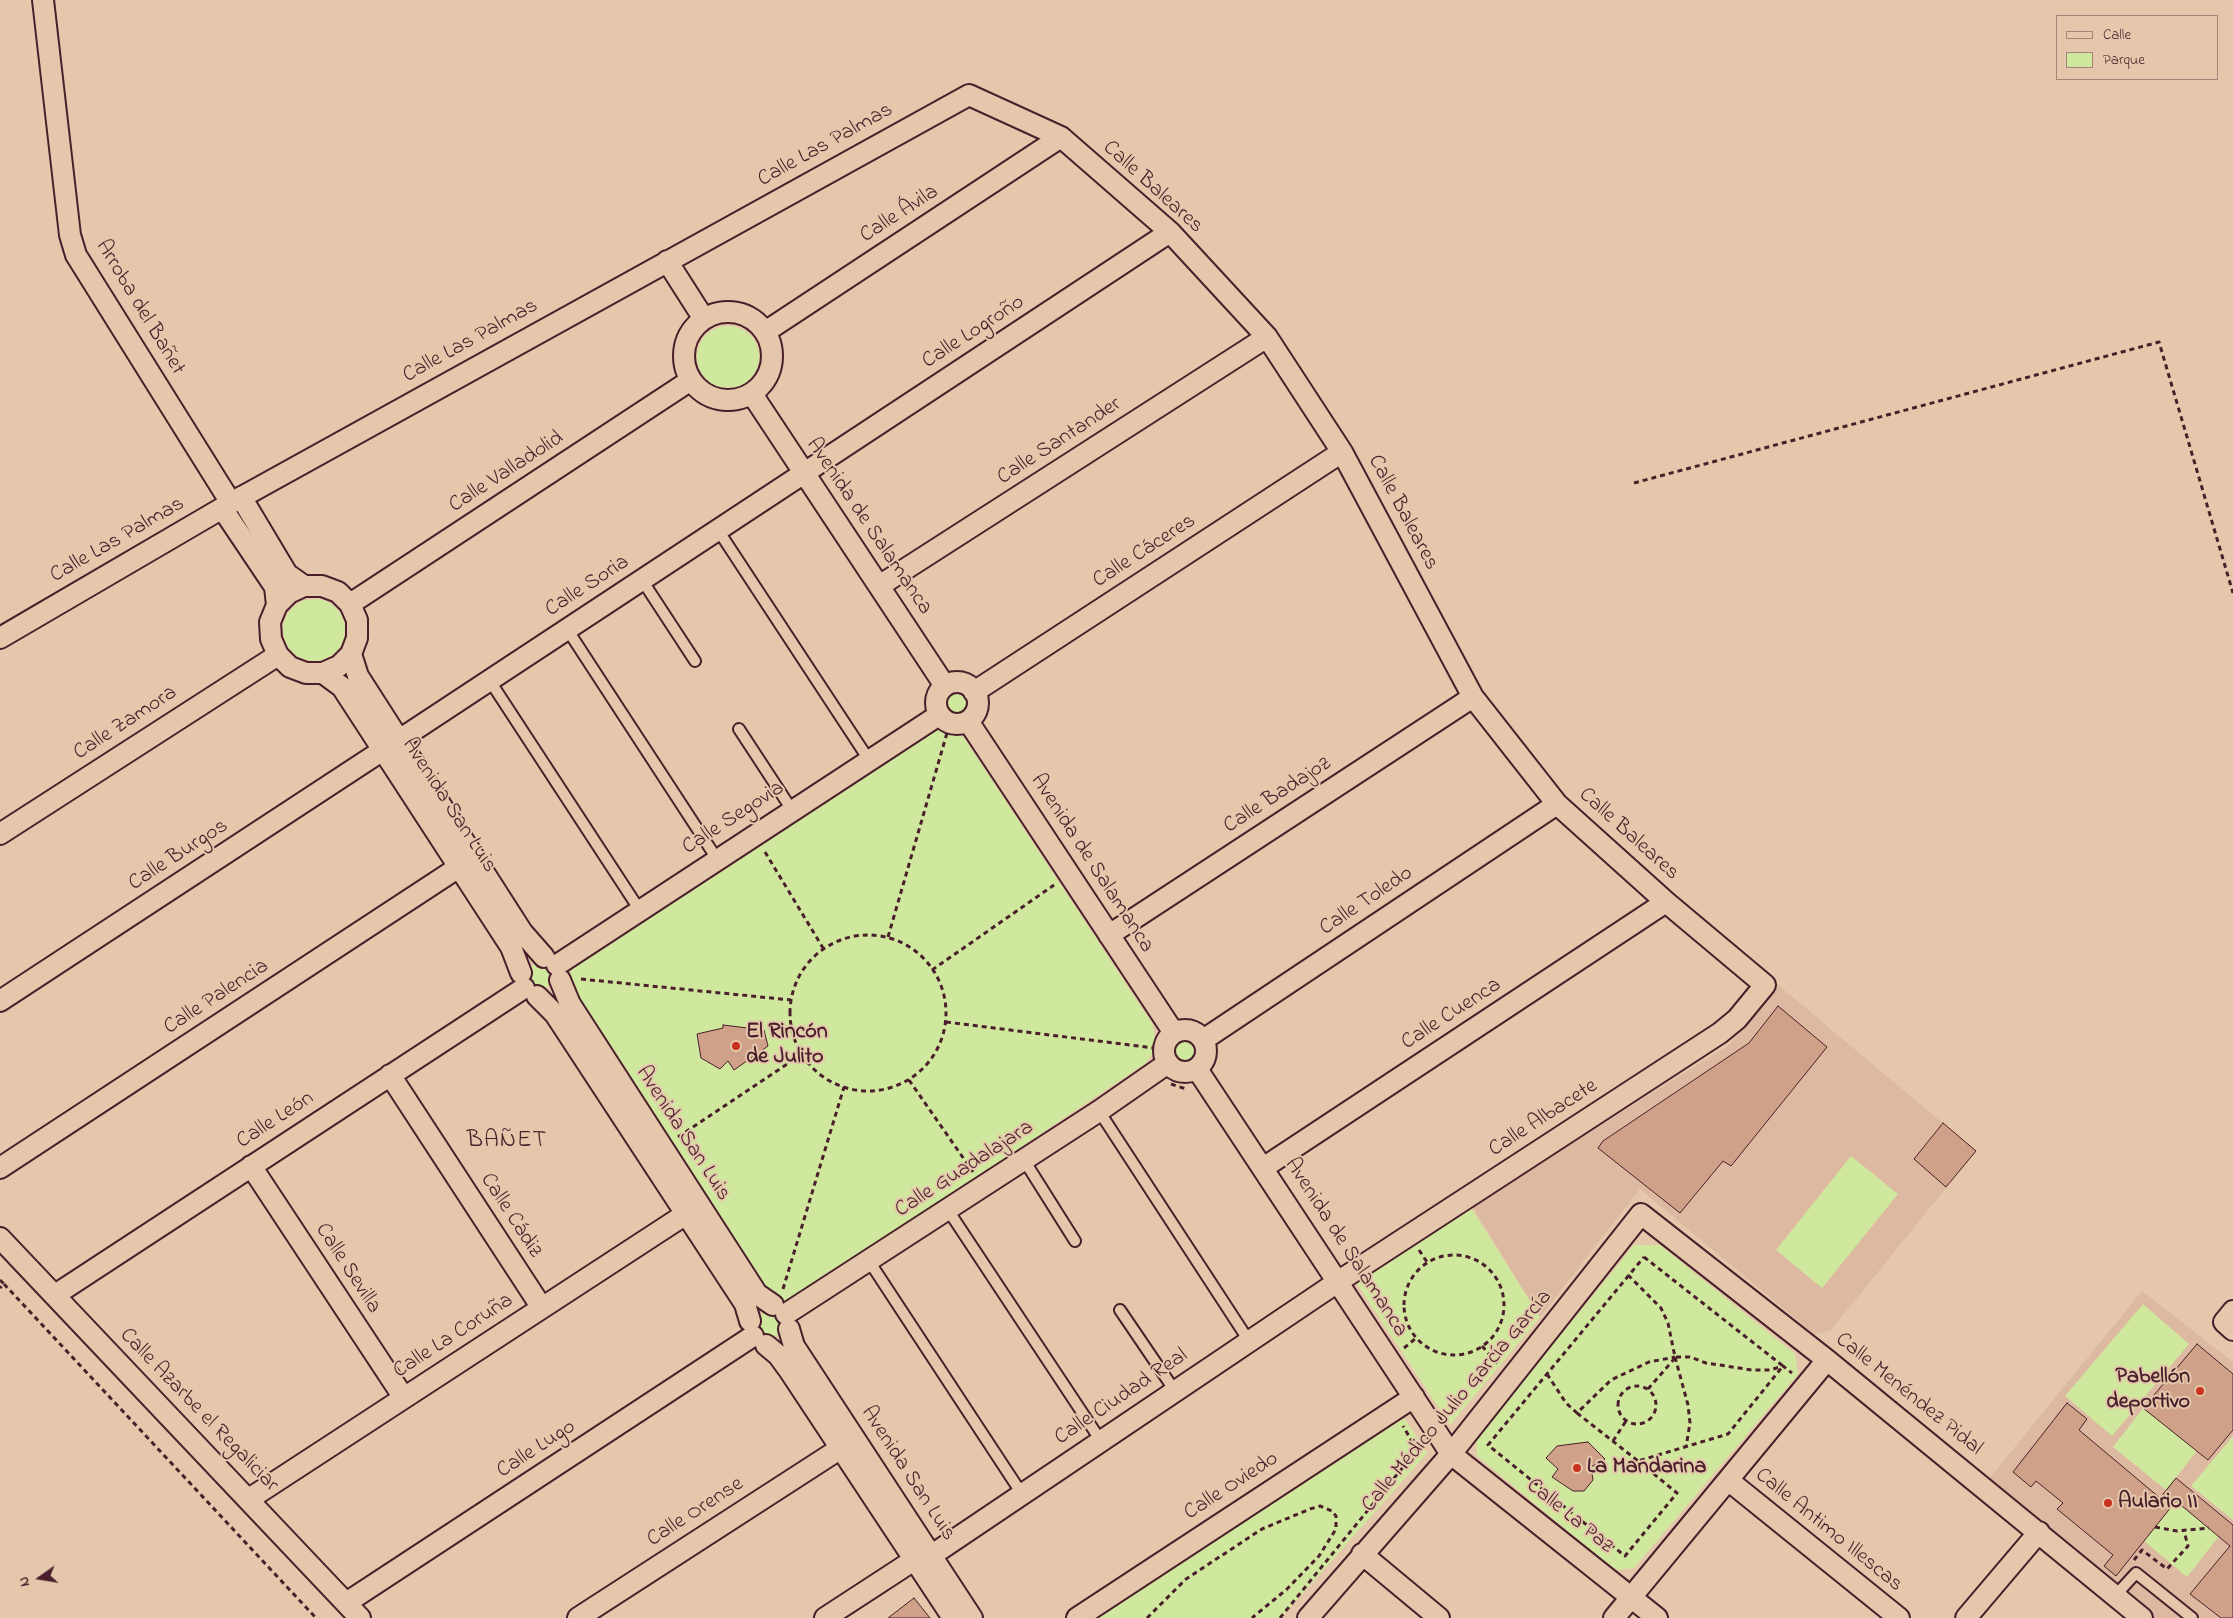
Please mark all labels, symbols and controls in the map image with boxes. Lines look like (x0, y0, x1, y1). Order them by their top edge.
legend (2056, 15, 2218, 80)
text: Calle (2103, 24, 2131, 46)
text: Parque (2103, 49, 2145, 71)
street label: Calle Las Palmas (754, 98, 898, 194)
street label: Calle Baleares (1096, 136, 1208, 240)
street label: Calle Ávila (856, 180, 944, 250)
street label: Arroba del Bañet (88, 236, 190, 380)
street label: Calle Logroño (918, 290, 1030, 376)
street label: Calle Las Palmas (399, 294, 543, 390)
street label: Calle Santander (993, 392, 1127, 492)
street label: Calle Valladolid (445, 426, 569, 520)
street label: Avenida de Salamanca (799, 433, 937, 621)
street label: Calle Baleares (1361, 451, 1443, 575)
street label: Calle Las Palmas (46, 492, 190, 590)
street label: Calle Cáceres (1089, 509, 1201, 595)
street label: Calle Soria (541, 550, 635, 624)
street label: Calle Zamora (69, 681, 183, 767)
street label: Avenida San Luis (395, 734, 501, 878)
street label: Calle Badajoz (1219, 752, 1337, 840)
street label: Avenida de Salamanca (1023, 770, 1159, 958)
street label: Calle Segovia (678, 776, 790, 862)
street label: Calle Baleares (1572, 783, 1684, 887)
street label: Calle Burgos (124, 814, 234, 898)
street label: Calle Toledo (1315, 861, 1419, 943)
street label: Calle Palencia (159, 954, 275, 1042)
street label: Calle Cuenca (1397, 973, 1507, 1057)
place label: El Rincón de Julito (746, 1020, 828, 1072)
marker: El Rincón de Julito (730, 1040, 742, 1052)
street label: Avenida San Luis (629, 1062, 735, 1206)
street label: Calle Albacete (1485, 1074, 1603, 1164)
street label: Calle León (232, 1086, 320, 1156)
street label: Calle Guadalajara (891, 1115, 1039, 1225)
district label: BAÑET (466, 1128, 548, 1156)
street label: Avenida de Salamanca (1277, 1154, 1413, 1342)
street label: Calle Cádiz (473, 1169, 547, 1263)
street label: Calle Sevilla (308, 1219, 386, 1319)
street label: Calle Médico Julio García García (1357, 1285, 1559, 1519)
street label: Calle La Coruña (389, 1288, 519, 1386)
street label: Calle Azarbe el Regaliciar (113, 1323, 283, 1499)
street label: Calle Menéndez Pidal (1829, 1328, 1987, 1462)
street label: Calle Ciudad Real (1050, 1344, 1194, 1452)
place label: Pabellón deportivo (2106, 1365, 2190, 1416)
marker: Pabellón deportivo (2194, 1385, 2206, 1397)
street label: Avenida San Luis (854, 1402, 960, 1546)
street label: Calle Lugo (493, 1415, 581, 1485)
street label: Calle Oviedo (1180, 1447, 1284, 1527)
place label: La Mandarina (1587, 1455, 1706, 1481)
marker: La Mandarina (1571, 1462, 1583, 1474)
street label: Calle Antimo Illescas (1749, 1463, 1907, 1599)
street label: Calle Orense (643, 1472, 749, 1554)
street label: Calle La Paz (1520, 1474, 1618, 1560)
place label: Aulario II (2118, 1490, 2198, 1516)
marker: Aulario II (2102, 1497, 2114, 1509)
north arrow (15, 1553, 65, 1603)
text: N (14, 1575, 36, 1588)

